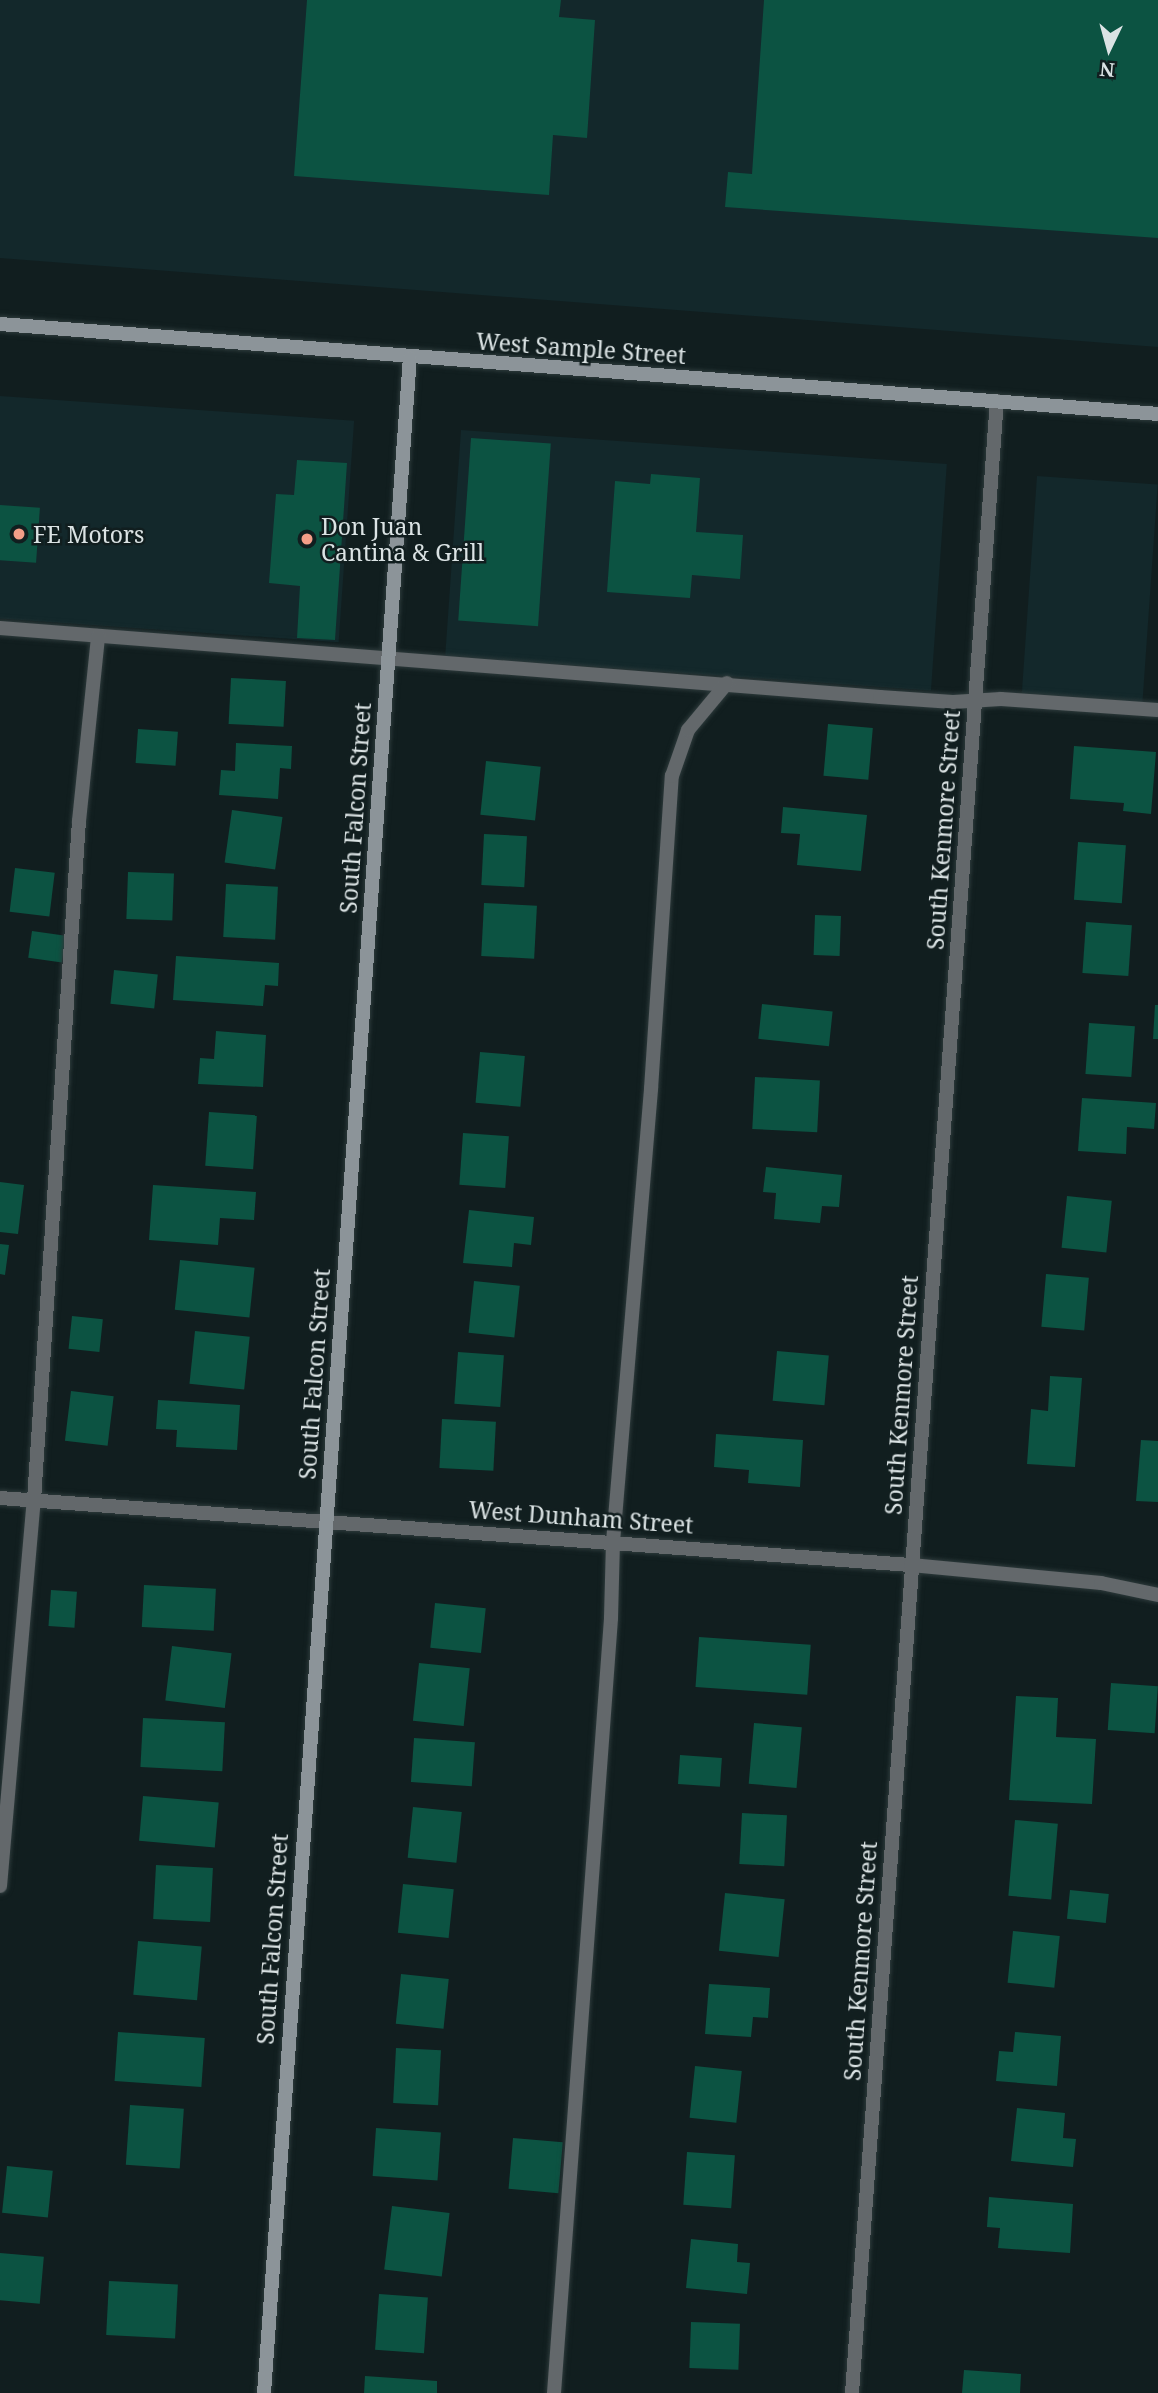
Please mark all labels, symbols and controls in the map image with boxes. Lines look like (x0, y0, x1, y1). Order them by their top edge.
north arrow (1074, 14, 1144, 84)
text: N (1099, 56, 1116, 84)
street label: West Sample Street (475, 327, 687, 369)
place label: Don Juan Cantina & Grill (321, 512, 484, 566)
place label: FE Motors (33, 520, 144, 548)
marker: FE Motors (11, 526, 27, 542)
marker: Don Juan Cantina & Grill (299, 531, 315, 547)
street label: South Falcon Street (334, 702, 376, 914)
street label: South Kenmore Street (921, 709, 965, 951)
street label: South Falcon Street (293, 1268, 335, 1480)
street label: South Kenmore Street (879, 1274, 923, 1516)
street label: West Dunham Street (468, 1495, 694, 1539)
street label: South Falcon Street (251, 1833, 293, 2045)
street label: South Kenmore Street (838, 1840, 882, 2082)

